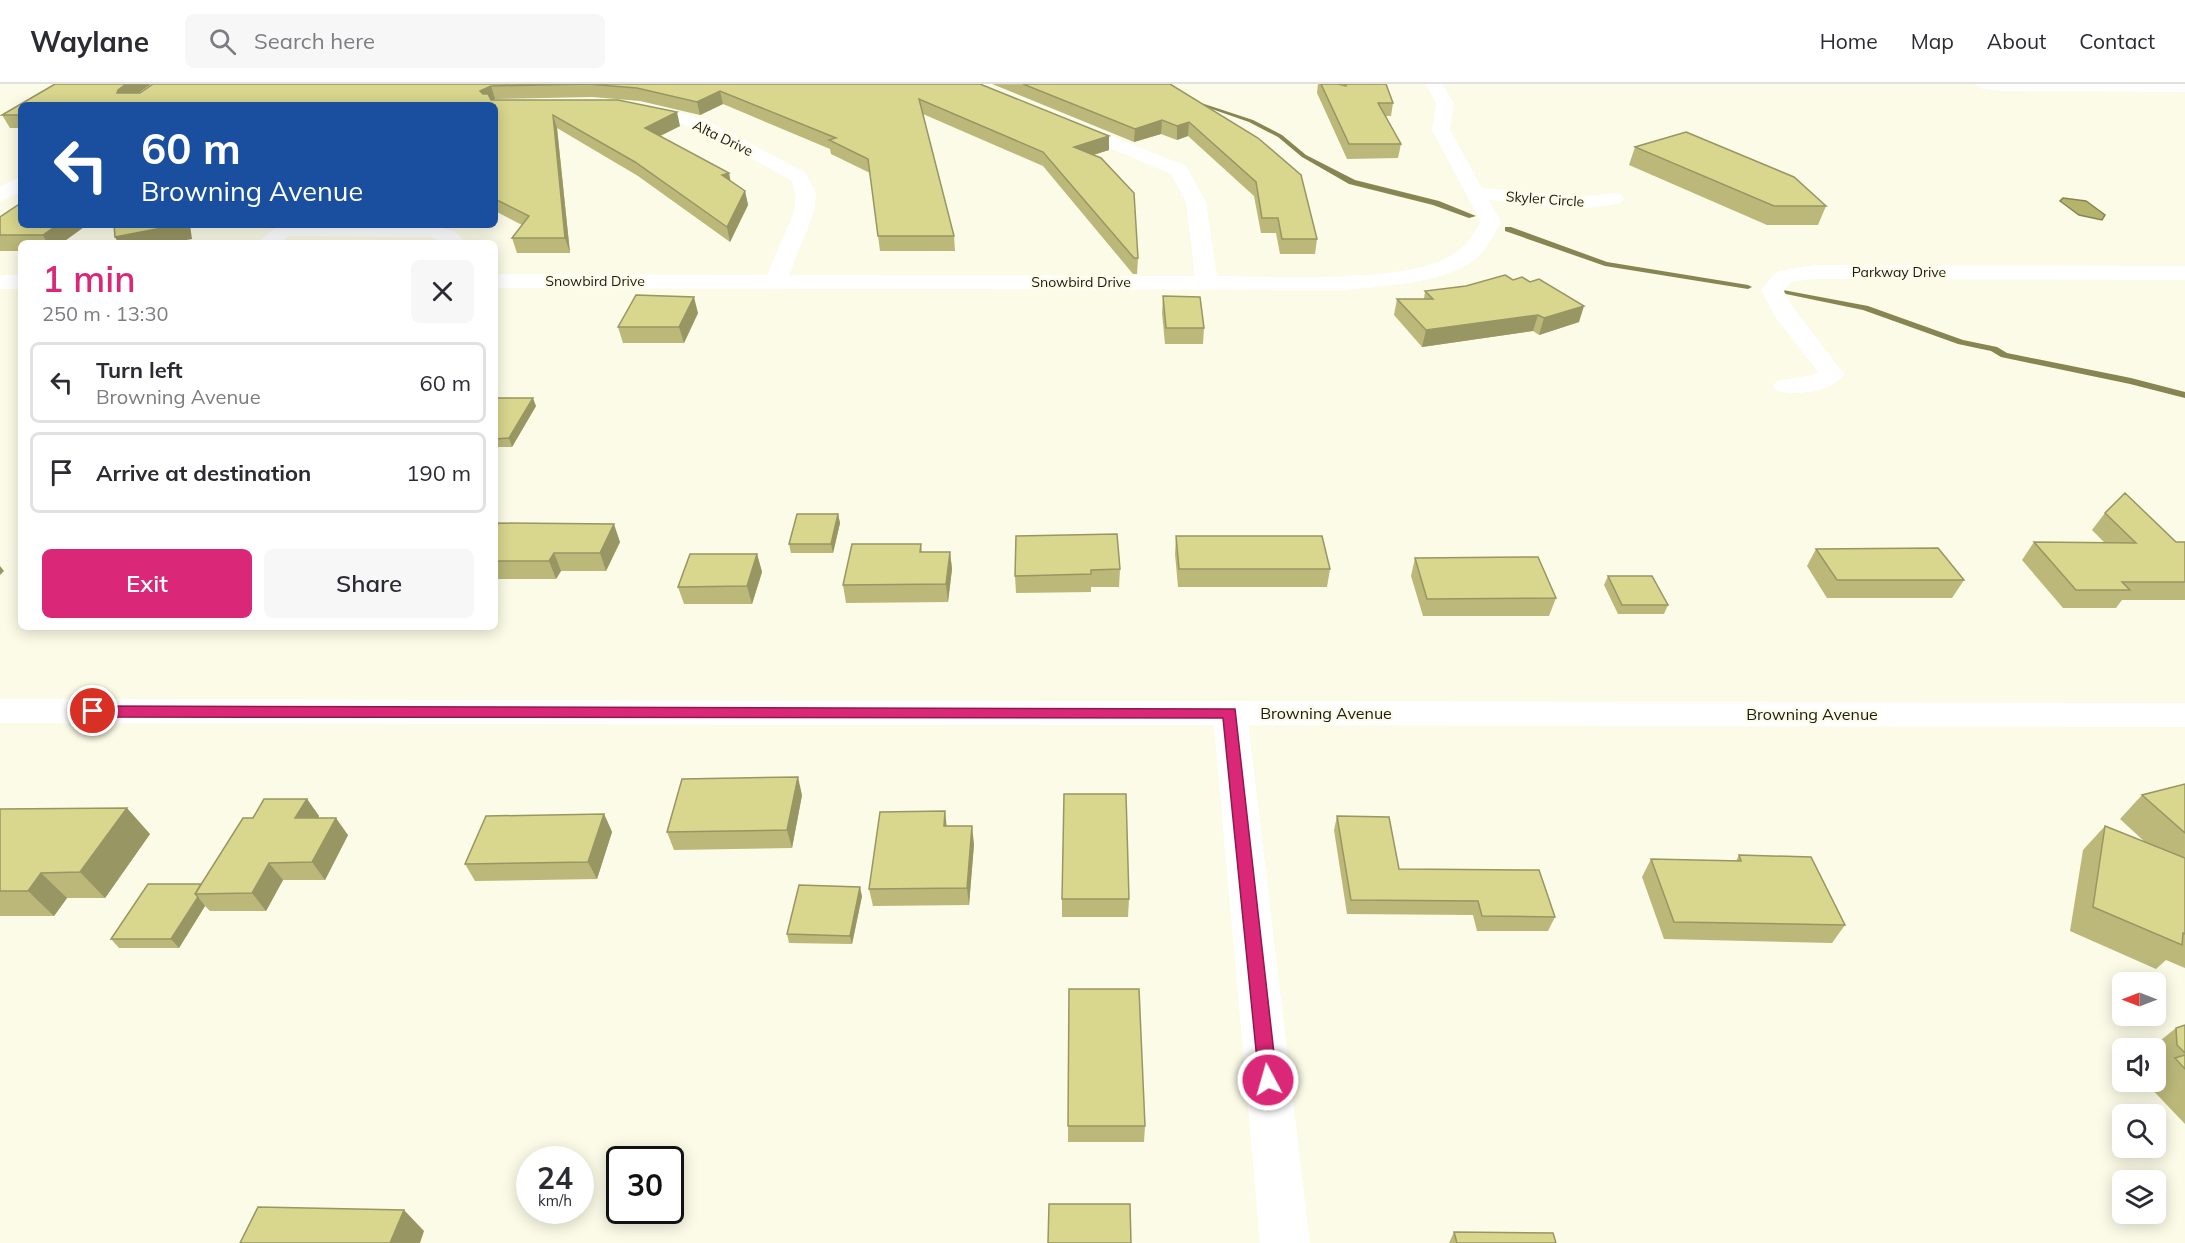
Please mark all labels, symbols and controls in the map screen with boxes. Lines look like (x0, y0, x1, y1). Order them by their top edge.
search box (185, 14, 605, 68)
text: Waylane (30, 24, 149, 59)
icon: search (206, 25, 239, 58)
text: Search here (254, 27, 375, 55)
text: Home (1820, 28, 1878, 54)
text: Map (1911, 28, 1954, 54)
text: About (1987, 28, 2046, 54)
text: Contact (2079, 28, 2155, 54)
street label: Alta Drive (690, 116, 756, 160)
text: 60 m (141, 122, 241, 175)
icon: left (42, 126, 120, 204)
text: Browning Avenue (141, 174, 363, 208)
street label: Skyler Circle (1505, 187, 1585, 211)
text: 1 min (42, 256, 136, 301)
button: close (411, 260, 474, 323)
street label: Parkway Drive (1852, 263, 1946, 281)
street label: Snowbird Drive (545, 272, 645, 290)
street label: Snowbird Drive (1031, 273, 1131, 291)
text: 250 m · 13:30 (42, 301, 168, 326)
text: Turn left (96, 356, 183, 384)
icon: left (45, 366, 78, 399)
text: 60 m (420, 369, 471, 397)
text: Browning Avenue (96, 384, 261, 409)
icon: arrive (45, 456, 78, 489)
text: Arrive at destination (96, 459, 311, 487)
text: 190 m (406, 459, 471, 487)
button: Exit (42, 549, 252, 618)
button: Share (264, 549, 474, 618)
pin (67, 685, 118, 736)
icon: arrive (76, 694, 109, 727)
street label: Browning Avenue (1260, 703, 1392, 723)
street label: Browning Avenue (1746, 704, 1878, 724)
north arrow (2112, 972, 2166, 1026)
map controls (2112, 972, 2166, 1224)
button: sound (2112, 1038, 2166, 1092)
position arrow (1236, 1048, 1300, 1112)
button: search (2112, 1104, 2166, 1158)
speed limit sign: 30 (606, 1146, 684, 1224)
text: 24 (537, 1159, 573, 1197)
button: layers (2112, 1170, 2166, 1224)
text: km/h (538, 1191, 572, 1210)

